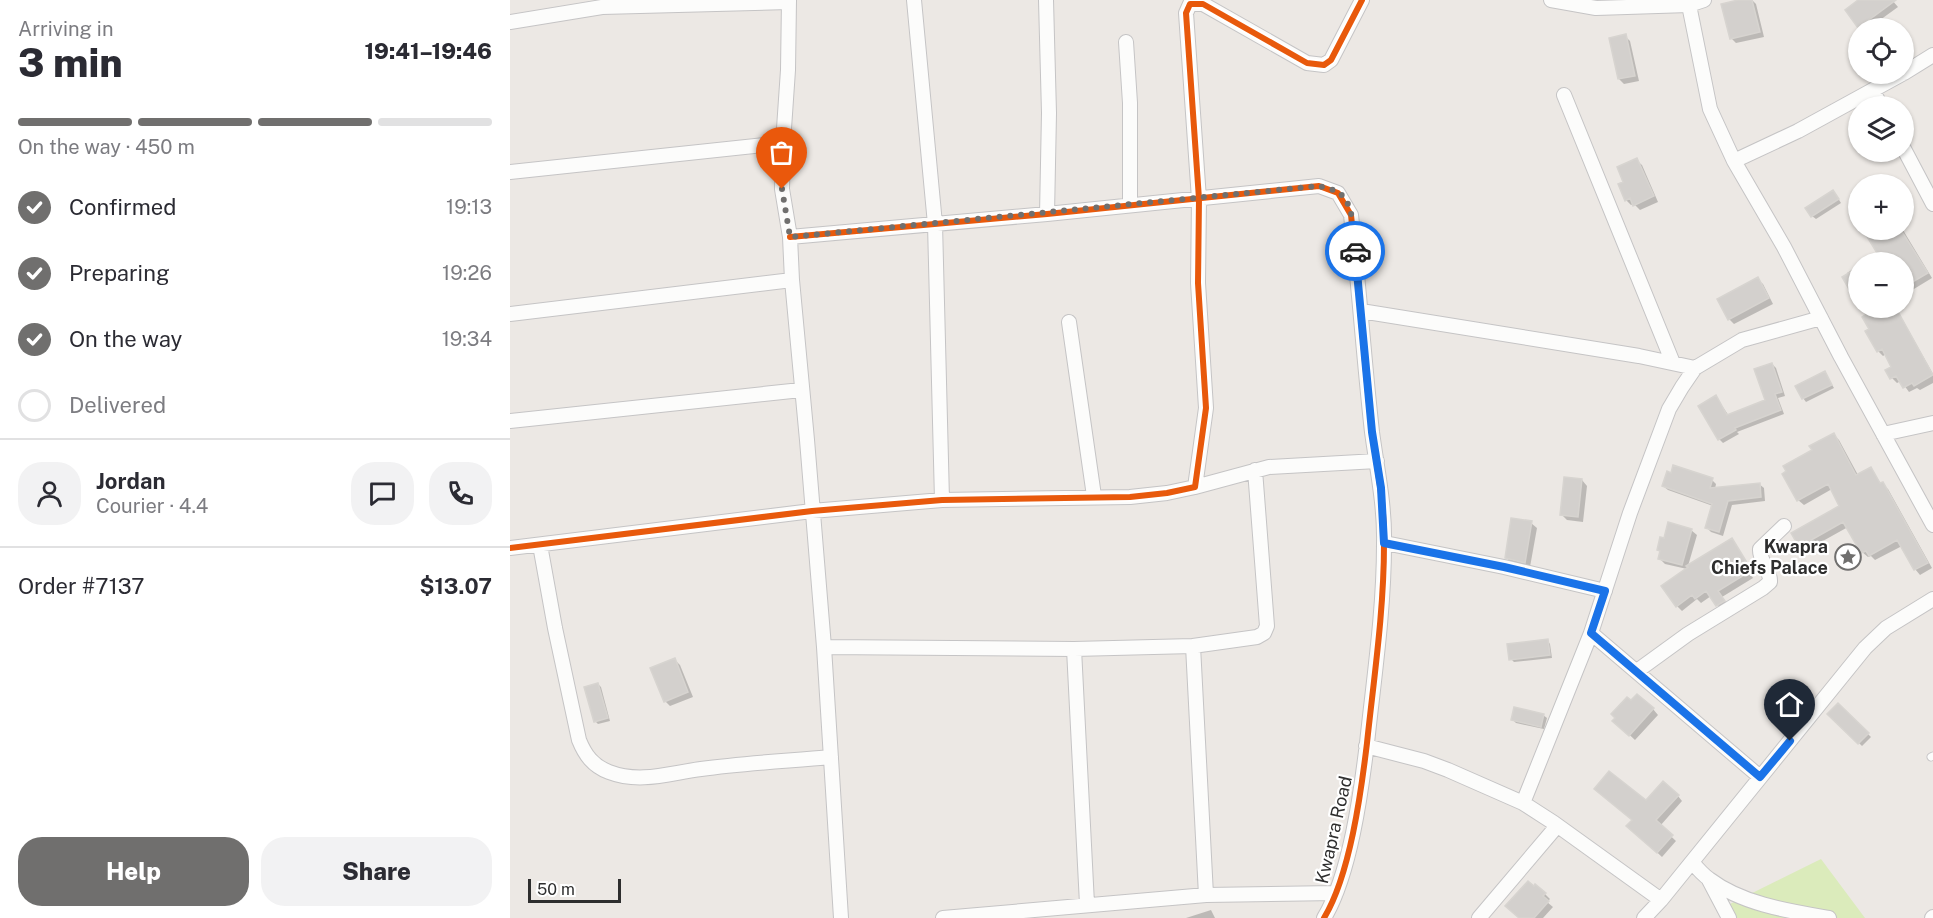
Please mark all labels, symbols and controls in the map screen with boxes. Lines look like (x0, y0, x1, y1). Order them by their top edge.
text: Arriving in (18, 17, 113, 41)
map controls (1848, 18, 1914, 318)
button: locate (1848, 18, 1914, 84)
text: 19:41–19:46 (364, 38, 492, 64)
text: 3 min (18, 40, 123, 86)
button: layers (1848, 96, 1914, 162)
pin (756, 127, 807, 189)
text: On the way · 450 m (18, 135, 195, 159)
icon: bag (765, 136, 798, 169)
button: + (1848, 174, 1914, 240)
icon: check (18, 191, 51, 224)
text: Confirmed (69, 194, 176, 220)
text: 19:13 (446, 195, 492, 219)
courier (1325, 221, 1385, 281)
icon: car (1339, 235, 1372, 268)
button: − (1848, 252, 1914, 318)
icon: check (18, 257, 51, 290)
text: Preparing (69, 260, 170, 286)
text: 19:26 (442, 261, 492, 285)
icon: check (18, 323, 51, 356)
text: On the way (69, 326, 182, 352)
text: 19:34 (442, 327, 492, 351)
text: Delivered (69, 392, 166, 418)
button: person (18, 462, 81, 525)
button: chat (351, 462, 414, 525)
button: phone (429, 462, 492, 525)
text: Jordan (96, 468, 165, 494)
text: Courier · 4.4 (96, 494, 208, 518)
place label: Kwapra Chiefs Palace (1711, 536, 1828, 578)
place icon: Kwapra Chiefs Palace (1833, 542, 1863, 572)
text: Order #7137 (18, 573, 145, 599)
text: $13.07 (419, 573, 492, 599)
pin (1764, 679, 1815, 741)
icon: home (1773, 688, 1806, 721)
street label: Kwapra Road (1311, 774, 1356, 886)
button: Help (18, 837, 249, 906)
button: Share (261, 837, 492, 906)
scale bar (528, 876, 621, 904)
text: 50 m (537, 880, 575, 899)

